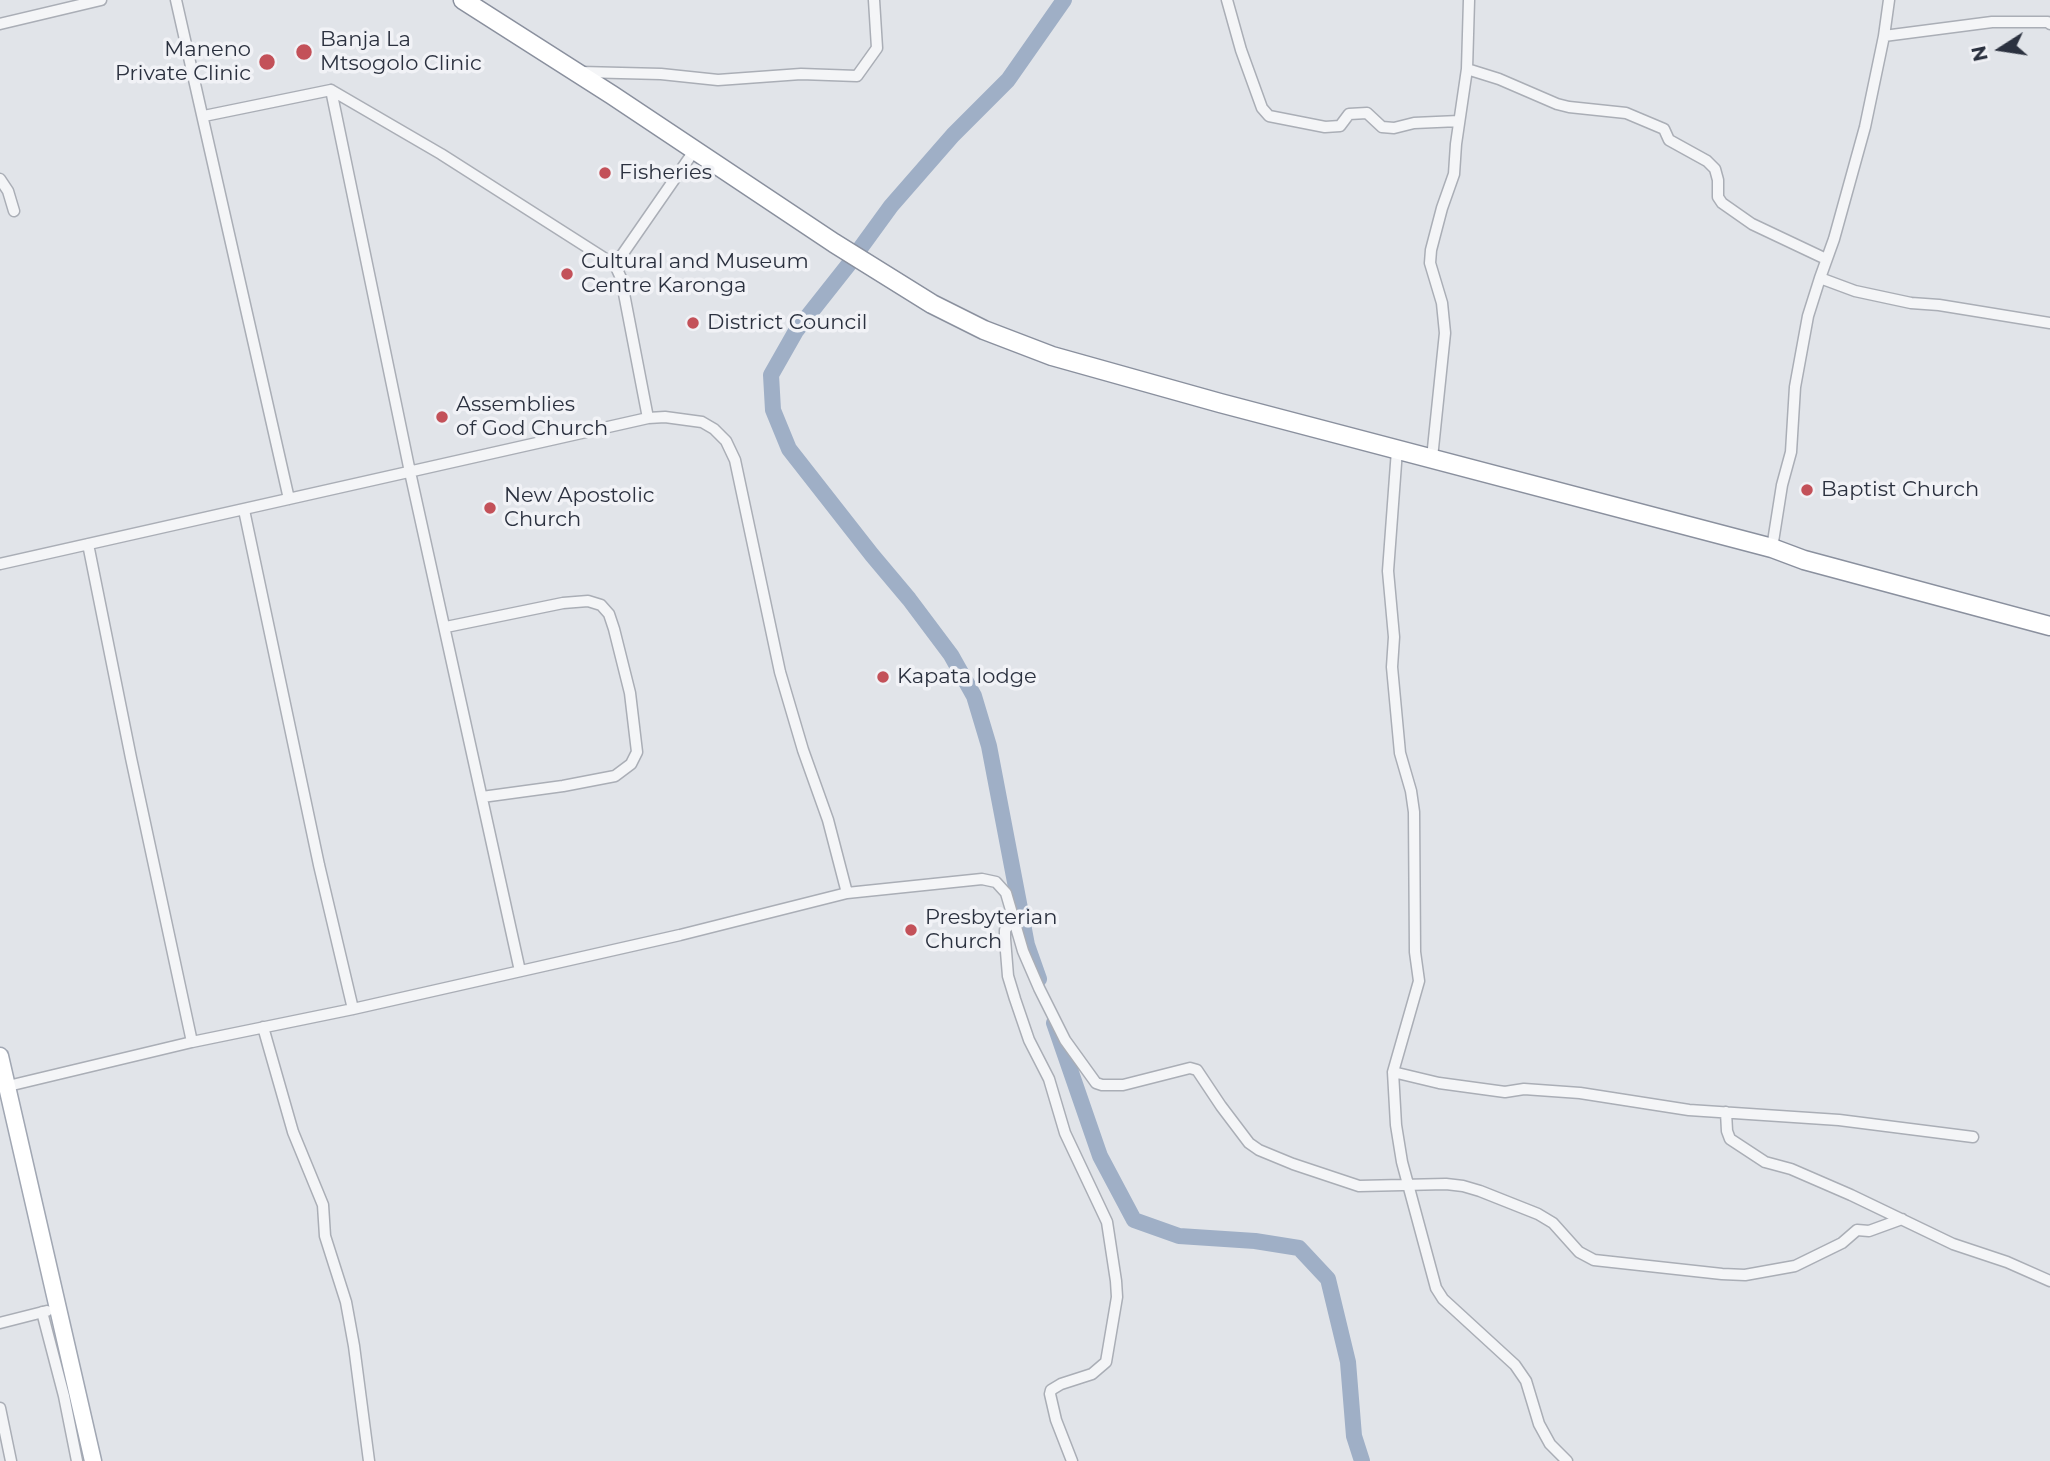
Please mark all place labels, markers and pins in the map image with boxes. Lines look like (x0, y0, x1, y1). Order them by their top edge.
place label: Banja La Mtsogolo Clinic (320, 27, 482, 77)
place label: Maneno Private Clinic (115, 37, 251, 87)
marker: Banja La Mtsogolo Clinic (294, 42, 314, 62)
marker: Maneno Private Clinic (257, 52, 277, 72)
place label: Fisheries (619, 160, 712, 186)
marker: Fisheries (597, 165, 613, 181)
place label: Cultural and Museum Centre Karonga (581, 249, 809, 299)
marker: Cultural and Museum Centre Karonga (559, 266, 575, 282)
place label: District Council (707, 310, 868, 336)
marker: District Council (685, 315, 701, 331)
place label: Assemblies of God Church (456, 392, 608, 442)
marker: Assemblies of God Church (434, 409, 450, 425)
place label: Baptist Church (1821, 477, 1979, 503)
marker: Baptist Church (1799, 482, 1815, 498)
place label: New Apostolic Church (504, 483, 655, 533)
marker: New Apostolic Church (482, 500, 498, 516)
place label: Kapata lodge (897, 664, 1037, 690)
marker: Kapata lodge (875, 669, 891, 685)
place label: Presbyterian Church (925, 905, 1057, 955)
marker: Presbyterian Church (903, 922, 919, 938)

